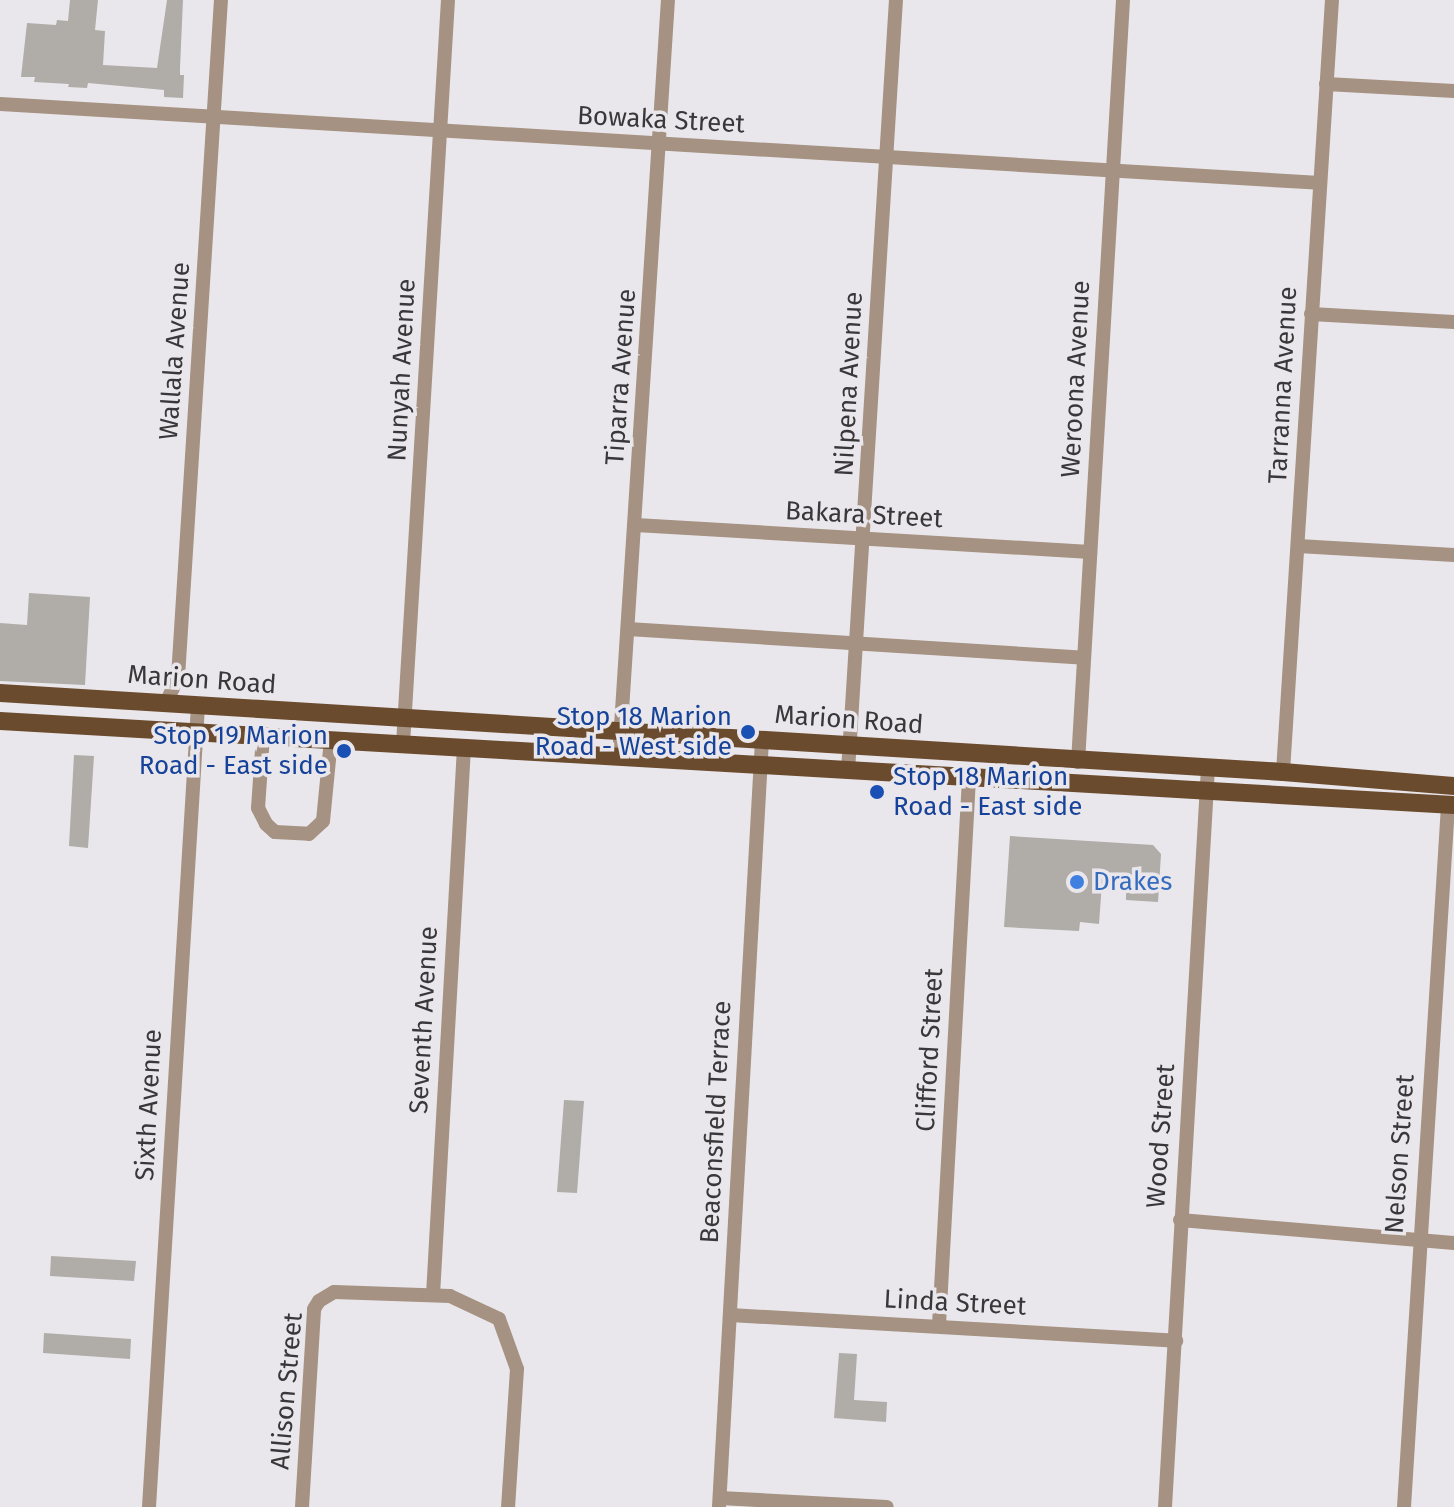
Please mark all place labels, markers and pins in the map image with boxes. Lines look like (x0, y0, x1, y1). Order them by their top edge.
place label: Stop 18 Marion Road - West side (535, 701, 732, 762)
place label: Stop 19 Marion Road - East side (139, 720, 328, 782)
marker: Stop 18 Marion Road - West side (739, 723, 757, 741)
marker: Stop 19 Marion Road - East side (335, 742, 353, 760)
place label: Stop 18 Marion Road - East side (893, 761, 1082, 822)
marker: Stop 18 Marion Road - East side (868, 783, 886, 801)
place label: Drakes (1093, 866, 1172, 898)
marker: Drakes (1068, 873, 1086, 891)

